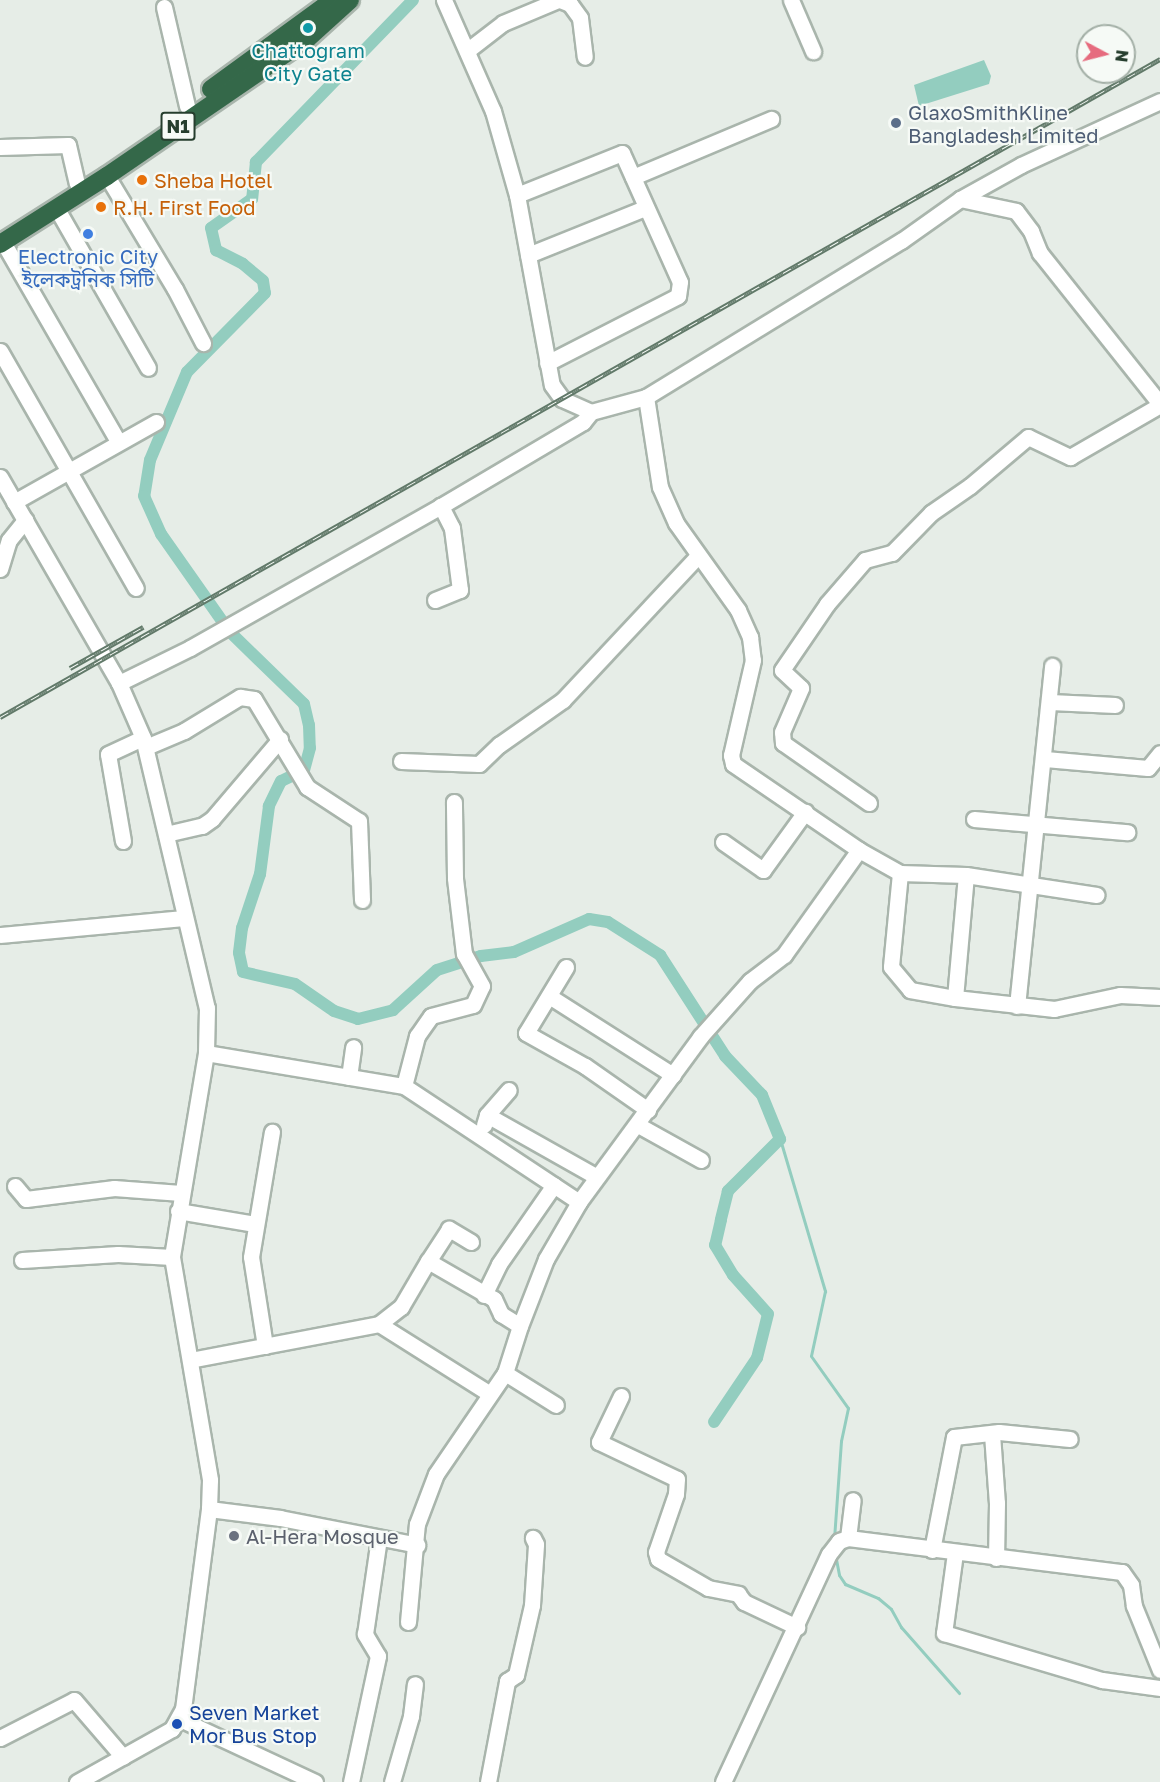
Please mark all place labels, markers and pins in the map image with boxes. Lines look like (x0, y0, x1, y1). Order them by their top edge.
marker: Chattogram City Gate (301, 21, 315, 35)
place label: Chattogram City Gate (251, 38, 365, 85)
place label: GlaxoSmithKline Bangladesh Limited (908, 100, 1099, 147)
marker: GlaxoSmithKline Bangladesh Limited (889, 116, 903, 130)
place label: Sheba Hotel (154, 168, 272, 192)
marker: Sheba Hotel (135, 173, 149, 187)
place label: R.H. First Food (113, 195, 255, 219)
marker: R.H. First Food (94, 200, 108, 214)
marker: Electronic City ইলেকট্রনিক সিটি (81, 227, 95, 241)
place label: Electronic City ইলেকট্রনিক সিটি (18, 244, 158, 291)
place label: Al-Hera Mosque (246, 1524, 399, 1548)
marker: Al-Hera Mosque (227, 1529, 241, 1543)
place label: Seven Market Mor Bus Stop (189, 1700, 319, 1747)
marker: Seven Market Mor Bus Stop (170, 1717, 184, 1731)

